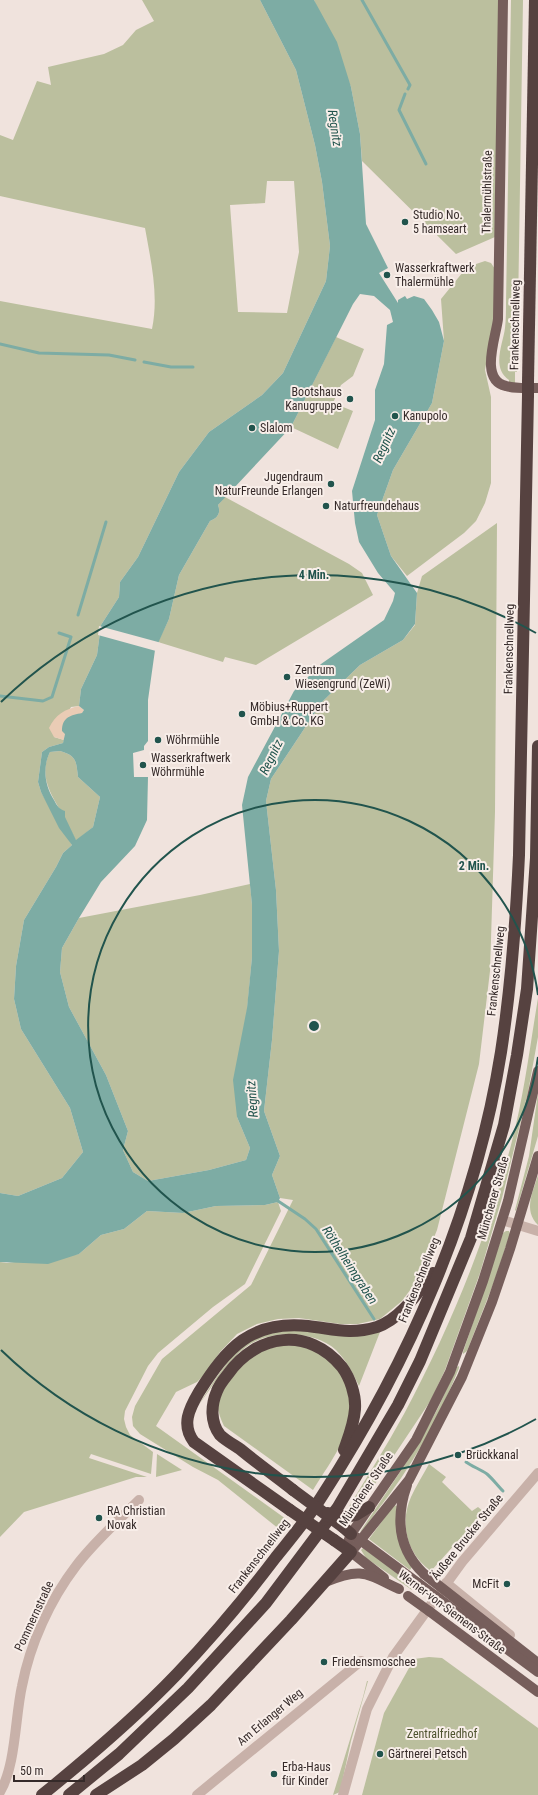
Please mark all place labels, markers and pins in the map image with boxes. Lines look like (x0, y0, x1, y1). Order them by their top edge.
place label: Studio No. 5 hamseart (413, 208, 467, 236)
marker: Studio No. 5 hamseart (400, 217, 410, 227)
place label: Wasserkraftwerk Thalermühle (395, 261, 475, 289)
marker: Wasserkraftwerk Thalermühle (382, 270, 392, 280)
place label: Bootshaus Kanugruppe (285, 385, 342, 413)
marker: Bootshaus Kanugruppe (345, 394, 355, 404)
place label: Kanupolo (403, 409, 448, 423)
marker: Kanupolo (390, 411, 400, 421)
place label: Slalom (260, 421, 293, 435)
marker: Slalom (247, 423, 257, 433)
place label: Jugendraum NaturFreunde Erlangen (215, 470, 323, 498)
marker: Jugendraum NaturFreunde Erlangen (326, 479, 336, 489)
place label: Naturfreundehaus (334, 499, 419, 513)
marker: Naturfreundehaus (321, 501, 331, 511)
place label: Zentrum Wiesengrund (ZeWi) (295, 663, 391, 691)
marker: Zentrum Wiesengrund (ZeWi) (282, 672, 292, 682)
place label: Möbius+Ruppert GmbH & Co. KG (250, 700, 329, 728)
marker: Möbius+Ruppert GmbH & Co. KG (237, 709, 247, 719)
place label: Wöhrmühle (166, 733, 220, 747)
marker: Wöhrmühle (153, 735, 163, 745)
place label: Wasserkraftwerk Wöhrmühle (151, 751, 231, 779)
marker: Wasserkraftwerk Wöhrmühle (138, 760, 148, 770)
centre of rings (307, 1019, 321, 1033)
place label: Brückkanal (466, 1448, 518, 1462)
marker: Brückkanal (453, 1450, 463, 1460)
place label: RA Christian Novak (107, 1504, 166, 1532)
marker: RA Christian Novak (94, 1513, 104, 1523)
place label: McFit (472, 1577, 499, 1591)
marker: McFit (502, 1579, 512, 1589)
place label: Friedensmoschee (332, 1655, 416, 1669)
marker: Friedensmoschee (319, 1657, 329, 1667)
place label: Gärtnerei Petsch (388, 1747, 467, 1761)
marker: Gärtnerei Petsch (375, 1749, 385, 1759)
place label: Erba-Haus für Kinder (282, 1760, 331, 1788)
marker: Erba-Haus für Kinder (269, 1769, 279, 1779)

